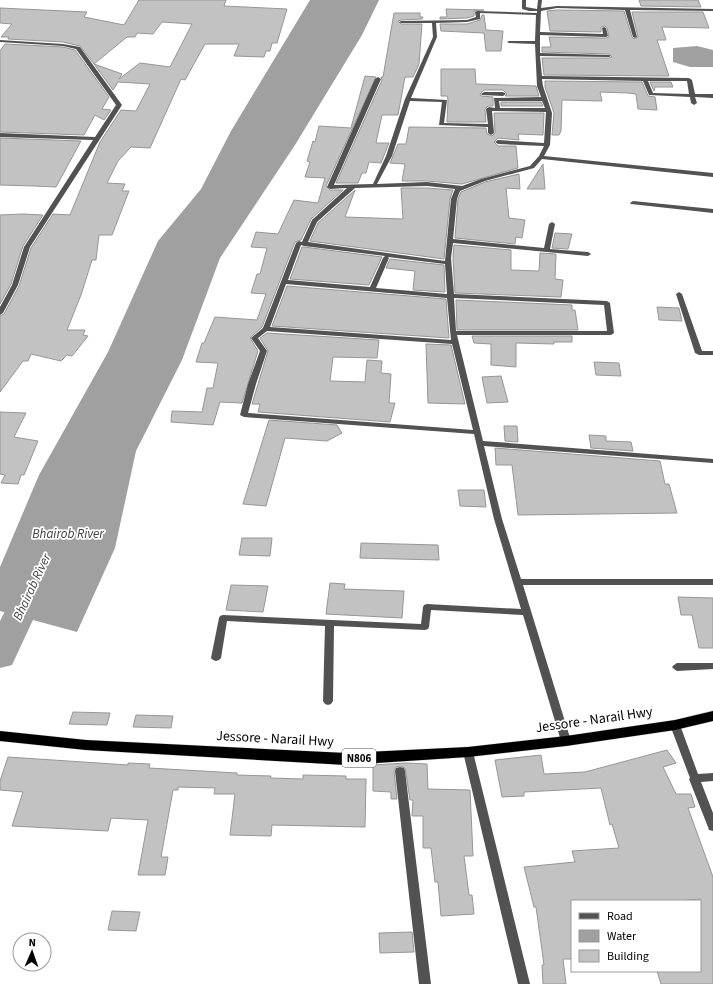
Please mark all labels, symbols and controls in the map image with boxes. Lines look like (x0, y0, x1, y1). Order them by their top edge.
water label: Bhairob River (32, 525, 104, 543)
water label: Bhairab River (9, 550, 56, 623)
street label: Jessore - Narail Hwy (534, 702, 654, 738)
street label: Jessore - Narail Hwy (216, 726, 335, 752)
road number: N806 (342, 749, 376, 767)
legend (571, 900, 701, 972)
text: Road (607, 908, 633, 925)
text: Water (607, 928, 637, 945)
north arrow (12, 932, 52, 972)
text: N (28, 935, 36, 950)
text: Building (607, 948, 649, 965)

